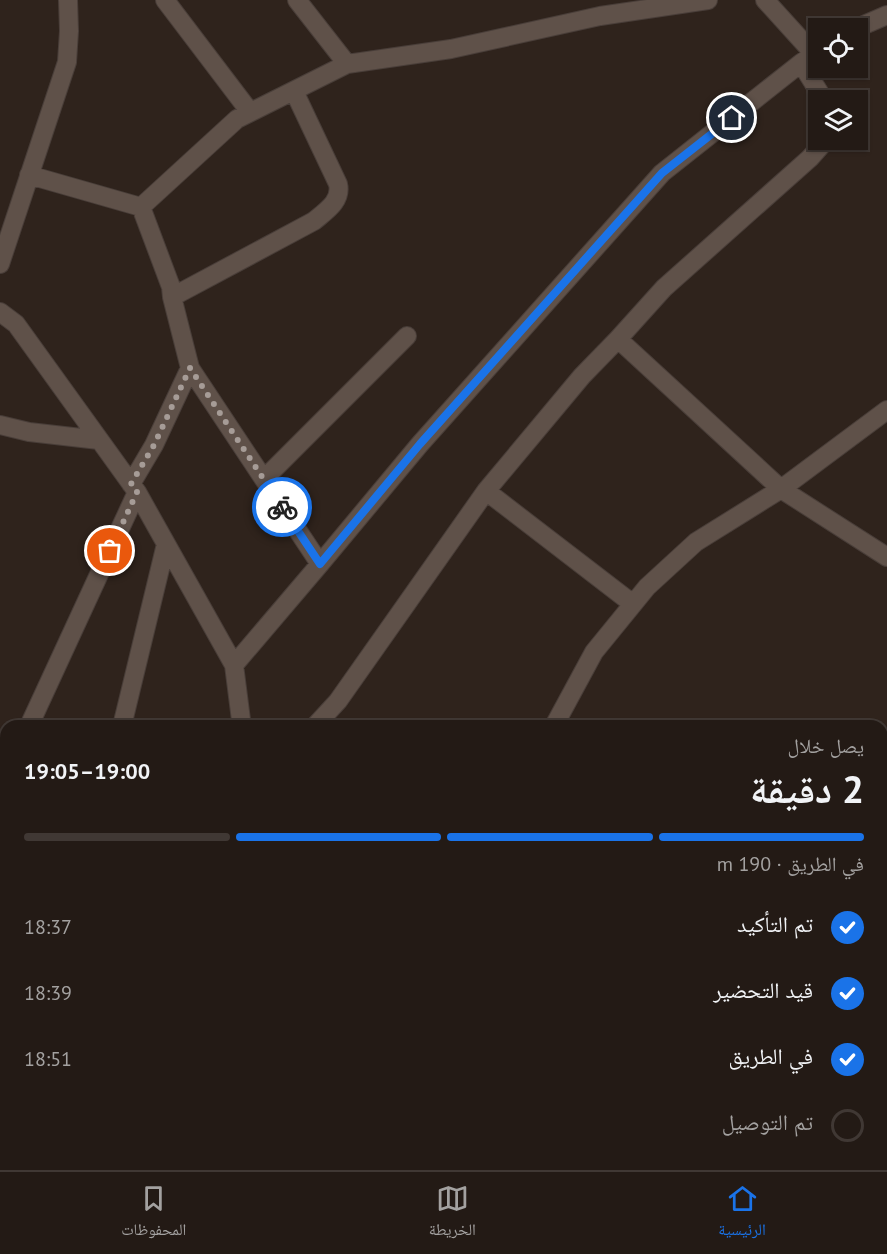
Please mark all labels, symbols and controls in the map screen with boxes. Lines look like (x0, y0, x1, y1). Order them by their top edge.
map controls (808, 18, 868, 150)
button: locate (808, 18, 868, 78)
button: layers (808, 90, 868, 150)
pin (706, 92, 757, 143)
icon: home (715, 101, 748, 134)
courier (252, 477, 312, 537)
icon: bike (266, 491, 299, 524)
pin (84, 525, 135, 576)
icon: bag (93, 534, 126, 567)
text: يصل خلال (788, 733, 864, 759)
text: 19:00–19:05 (24, 757, 150, 785)
text: 2 دقيقة (750, 763, 864, 814)
text: في الطريق · 190 m (717, 851, 864, 877)
text: تم التأكيد (737, 910, 813, 938)
icon: check (831, 911, 864, 944)
text: 18:37 (24, 914, 72, 940)
text: قيد التحضير (713, 976, 813, 1004)
icon: check (831, 977, 864, 1010)
text: 18:39 (24, 980, 72, 1006)
text: في الطريق (728, 1042, 813, 1070)
icon: check (831, 1043, 864, 1076)
text: 18:51 (24, 1046, 72, 1072)
text: تم التوصيل (722, 1108, 813, 1136)
tab: المحفوظات (121, 1182, 186, 1245)
tab: الخريطة (429, 1182, 476, 1245)
tab: الرئيسية (718, 1182, 766, 1245)

